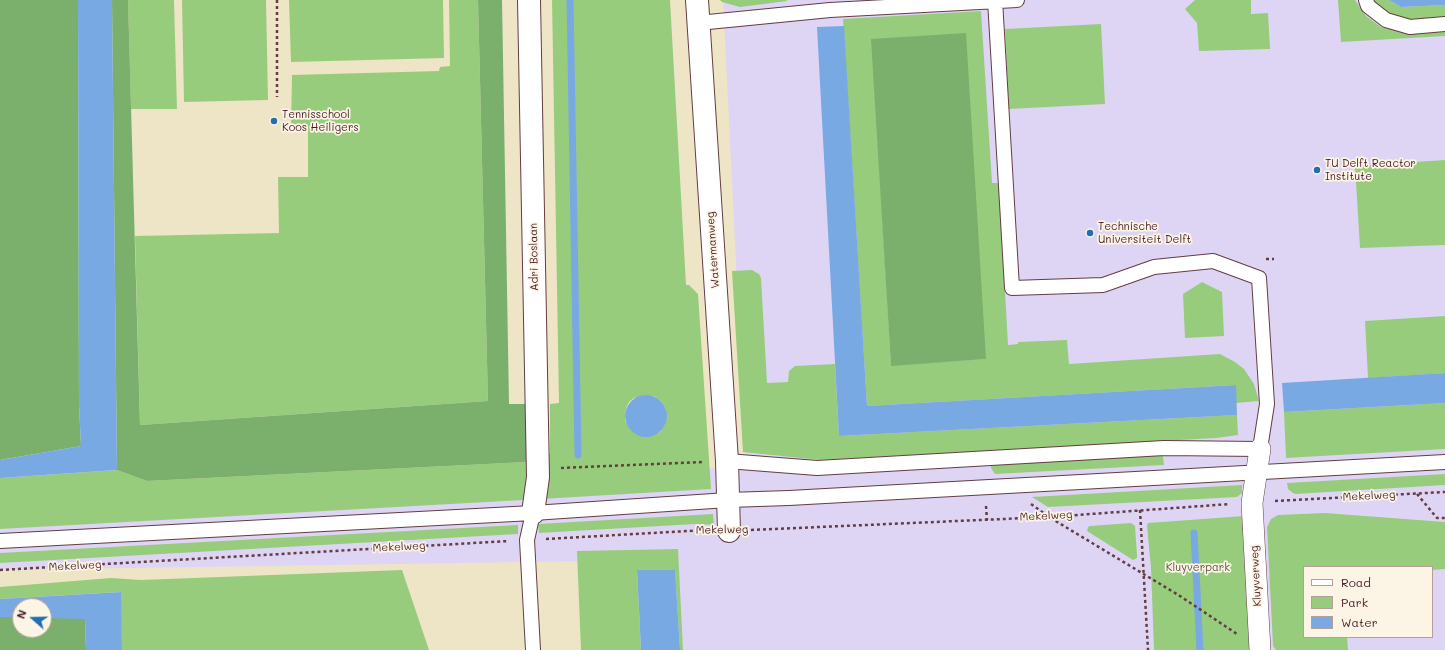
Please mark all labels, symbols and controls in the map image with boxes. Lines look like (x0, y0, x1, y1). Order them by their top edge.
place label: Tennisschool Koos Heiligers (282, 108, 359, 134)
marker: Tennisschool Koos Heiligers (269, 116, 279, 126)
place label: TU Delft Reactor Institute (1325, 157, 1416, 183)
marker: TU Delft Reactor Institute (1312, 165, 1322, 175)
street label: Watermanweg (704, 211, 722, 289)
place label: Technische Universiteit Delft (1098, 220, 1191, 246)
street label: Adri Boslaan (527, 223, 541, 291)
marker: Technische Universiteit Delft (1085, 228, 1095, 238)
street label: Mekelweg (1342, 488, 1396, 504)
street label: Mekelweg (1019, 508, 1073, 524)
street label: Mekelweg (696, 523, 748, 537)
street label: Mekelweg (372, 539, 426, 555)
street label: Kluyverweg (1248, 545, 1264, 607)
street label: Mekelweg (48, 558, 102, 574)
park label: Kluyverpark (1166, 561, 1230, 575)
legend (1303, 566, 1433, 638)
text: Road (1341, 574, 1371, 590)
text: Park (1341, 594, 1368, 610)
north arrow (12, 598, 52, 638)
text: N (13, 608, 30, 621)
text: Water (1341, 614, 1378, 630)

